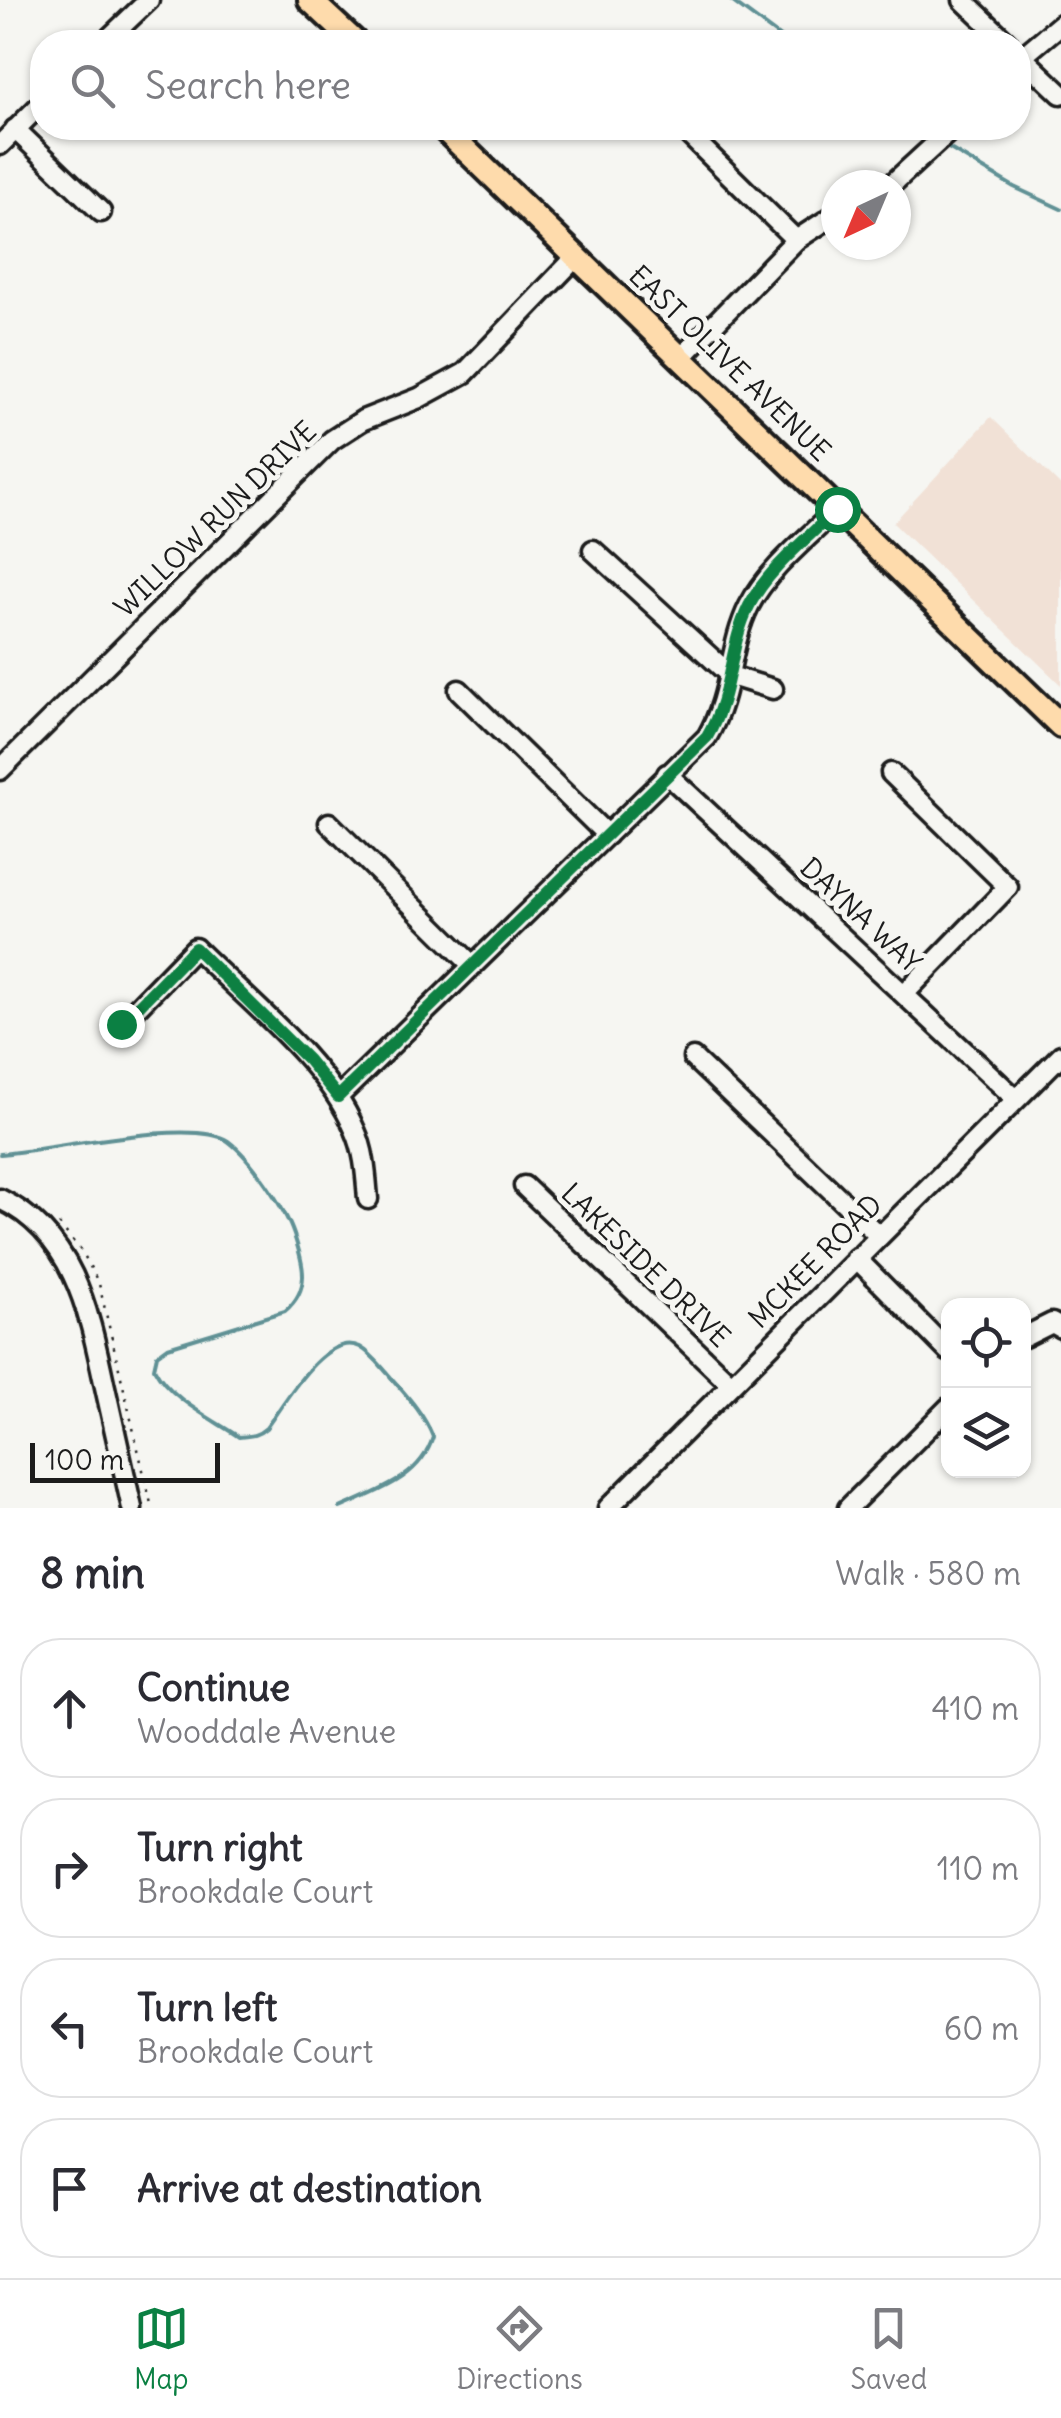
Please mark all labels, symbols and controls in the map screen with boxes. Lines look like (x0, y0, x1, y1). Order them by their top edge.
search box (30, 30, 1031, 140)
icon: search (65, 58, 120, 113)
text: Search here (145, 62, 351, 109)
north arrow (821, 170, 911, 260)
street label: EAST OLIVE AVENUE (621, 257, 839, 469)
street label: WILLOW RUN DRIVE (106, 413, 324, 625)
route start (815, 487, 861, 533)
street label: DAYNA WAY (793, 850, 930, 981)
route end (99, 1002, 145, 1048)
street label: LAKESIDE DRIVE (554, 1175, 738, 1355)
street label: MCKEE ROAD (740, 1186, 890, 1336)
map controls (941, 1298, 1031, 1478)
button: locate (941, 1298, 1031, 1388)
button: layers (941, 1388, 1031, 1478)
scale bar (30, 1438, 220, 1482)
text: 100 m (45, 1442, 124, 1478)
text: 8 min (40, 1547, 145, 1599)
text: Walk · 580 m (835, 1553, 1021, 1594)
text: Continue (137, 1664, 290, 1711)
icon: ahead (42, 1681, 97, 1736)
text: 410 m (931, 1688, 1019, 1729)
text: Wooddale Avenue (137, 1711, 396, 1752)
text: Turn right (137, 1824, 303, 1871)
icon: right (42, 1841, 97, 1896)
text: 110 m (937, 1848, 1019, 1889)
text: Brookdale Court (137, 1871, 373, 1912)
text: Turn left (137, 1984, 277, 2031)
icon: left (42, 2001, 97, 2056)
text: 60 m (944, 2008, 1019, 2049)
text: Brookdale Court (137, 2031, 373, 2072)
icon: arrive (42, 2161, 97, 2216)
text: Arrive at destination (137, 2165, 482, 2212)
tab: Map (134, 2301, 189, 2397)
tab: Directions (456, 2301, 583, 2397)
tab: Saved (850, 2301, 927, 2397)

